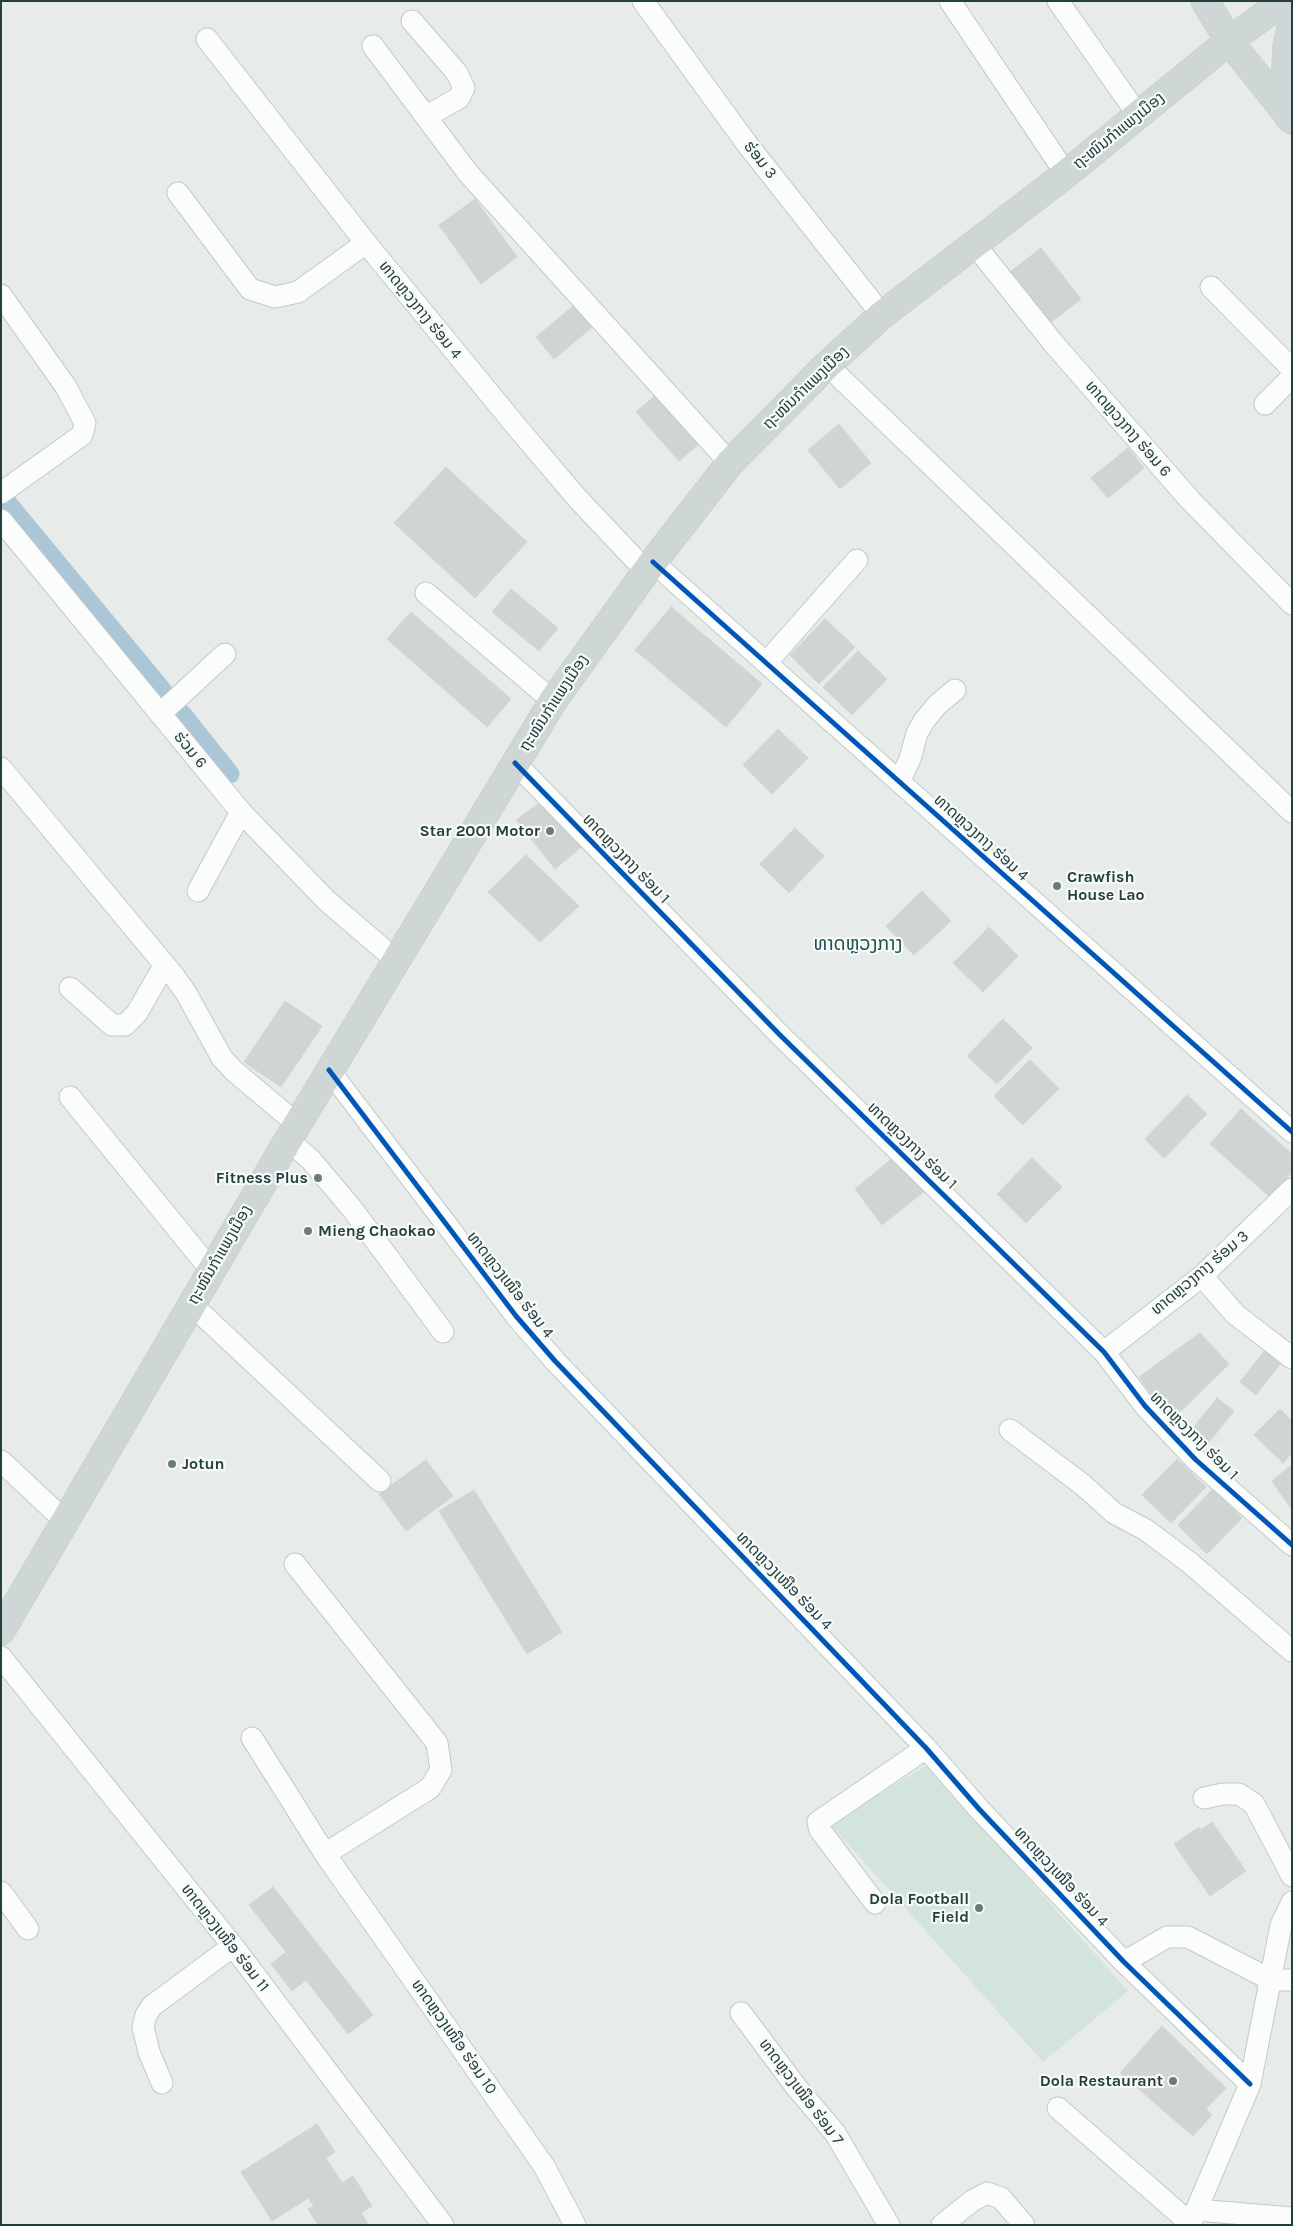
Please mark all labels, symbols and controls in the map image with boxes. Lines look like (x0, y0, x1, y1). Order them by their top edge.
street label: ຖະໜົນກຳແພງເມືອງ (1069, 88, 1169, 174)
street label: ຮ່ອມ 3 (739, 137, 781, 183)
street label: ທາດຫຼວງກາງ ຮ່ອມ 4 (374, 257, 466, 363)
street label: ຖະໜົນກຳແພງເມືອງ (759, 342, 853, 434)
street label: ທາດຫຼວງກາງ ຮ່ອມ 6 (1081, 377, 1175, 481)
street label: ຖະໜົນກຳແພງເມືອງ (515, 651, 593, 755)
street label: ຮ່ວມ 6 (169, 728, 211, 772)
street label: ທາດຫຼວງກາງ ຮ່ອມ 4 (930, 790, 1032, 886)
street label: ທາດຫຼວງກາງ ຮ່ອມ 1 (578, 810, 674, 908)
place label: Star 2001 Motor (419, 821, 540, 841)
marker: Star 2001 Motor (544, 825, 556, 837)
place label: Crawfish House Lao (1067, 867, 1145, 905)
marker: Crawfish House Lao (1051, 880, 1063, 892)
district label: ທາດຫຼວງກາງ (814, 934, 902, 956)
street label: ທາດຫຼວງກາງ ຮ່ອມ 1 (863, 1098, 961, 1194)
place label: Fitness Plus (216, 1168, 308, 1188)
marker: Fitness Plus (312, 1172, 324, 1184)
street label: ຖະໜົນກຳແພງເມືອງ (184, 1202, 256, 1308)
place label: Mieng Chaokao (318, 1221, 435, 1241)
marker: Mieng Chaokao (302, 1225, 314, 1237)
street label: ທາດຫຼວງກາງ ຮ່ອມ 3 (1147, 1227, 1253, 1319)
street label: ທາດຫຼວງເໜືອ ຮ່ອມ 4 (462, 1228, 558, 1342)
street label: ທາດຫຼວງກາງ ຮ່ອມ 1 (1146, 1388, 1242, 1484)
place label: Jotun (182, 1454, 224, 1474)
marker: Jotun (166, 1458, 178, 1470)
street label: ທາດຫຼວງເໜືອ ຮ່ອມ 4 (732, 1528, 836, 1634)
street label: ທາດຫຼວງເໜືອ ຮ່ອມ 4 (1010, 1823, 1112, 1931)
street label: ທາດຫຼວງເໜືອ ຮ່ອມ 11 (177, 1880, 273, 1996)
place label: Dola Football Field (869, 1889, 969, 1927)
marker: Dola Football Field (973, 1902, 985, 1914)
street label: ທາດຫຼວງເໜືອ ຮ່ອມ 10 (407, 1976, 501, 2098)
street label: ທາດຫຼວງເໜືອ ຮ່ອມ 7 (755, 2035, 847, 2149)
place label: Dola Restaurant (1040, 2071, 1163, 2091)
marker: Dola Restaurant (1167, 2075, 1179, 2087)

